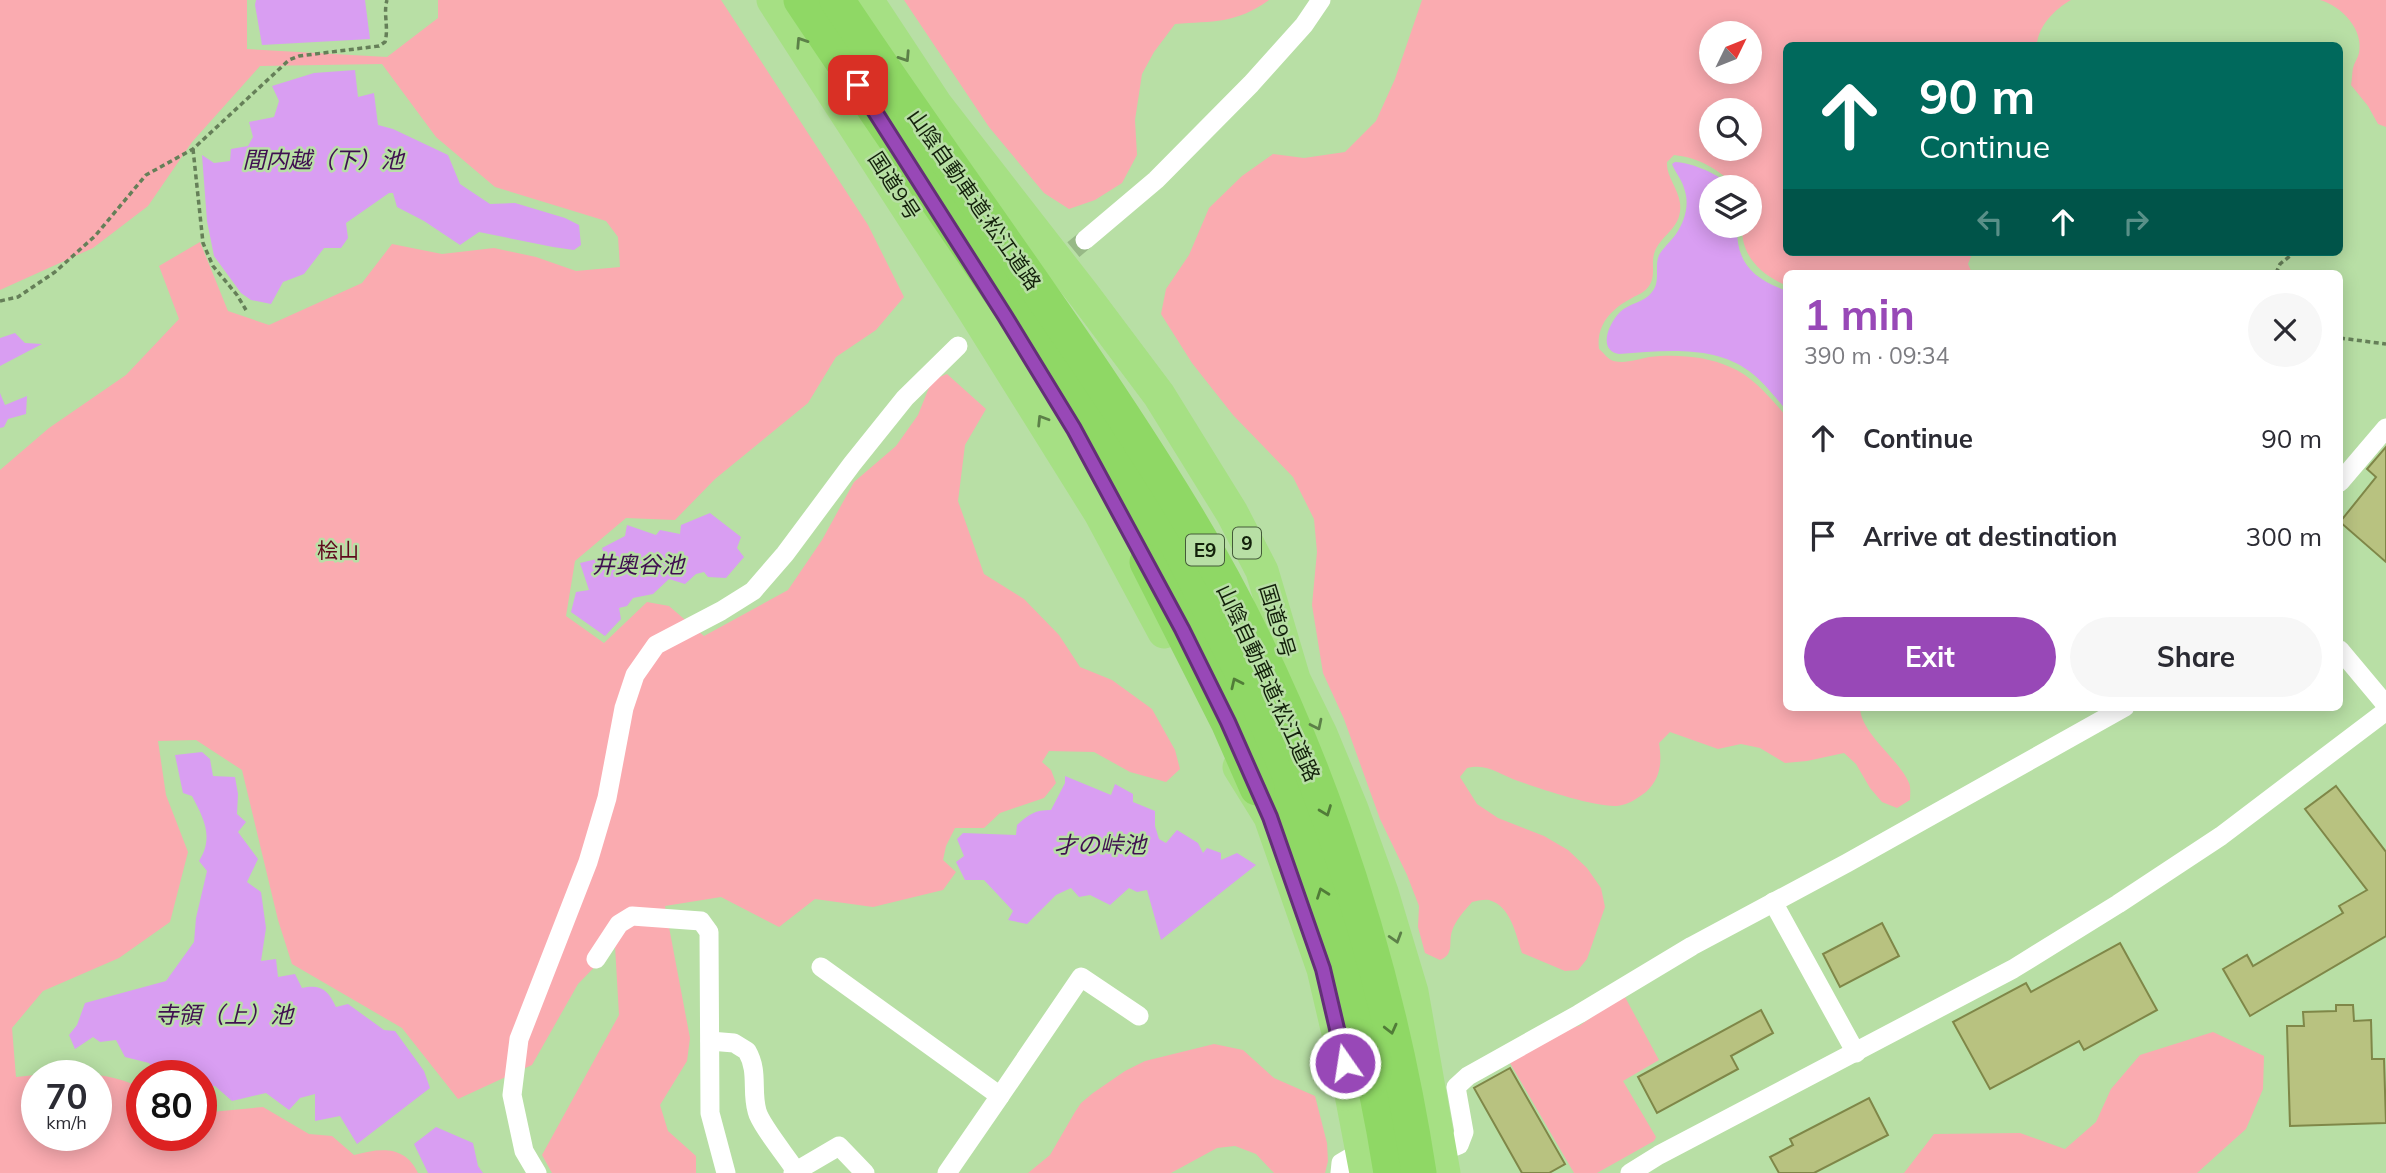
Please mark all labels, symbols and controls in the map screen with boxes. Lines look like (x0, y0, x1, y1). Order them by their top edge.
north arrow (1699, 21, 1762, 84)
map controls (1699, 21, 1762, 238)
one-way arrow (797, 37, 810, 50)
one-way arrow (896, 49, 909, 62)
pin (828, 55, 888, 115)
text: 90 m (1919, 65, 2035, 126)
icon: arrive (839, 66, 877, 104)
icon: ahead (1804, 70, 1895, 161)
button: search (1699, 98, 1762, 161)
street label: 山陰自動車道;松江道路 (903, 104, 1047, 295)
text: Continue (1919, 126, 2050, 166)
water label: 間内越（下）池 (243, 145, 406, 174)
street label: 国道9号 (863, 147, 926, 224)
button: layers (1699, 175, 1762, 238)
icon: left (1971, 203, 2009, 241)
icon: ahead (2044, 203, 2082, 241)
icon: right (2117, 203, 2155, 241)
text: 1 min (1804, 288, 1915, 341)
button: close (2248, 293, 2322, 367)
text: 390 m · 09:34 (1804, 341, 1949, 370)
one-way arrow (1037, 415, 1050, 428)
icon: ahead (1804, 419, 1842, 457)
text: Continue (1863, 422, 1973, 455)
text: 90 m (2261, 422, 2322, 455)
icon: arrive (1804, 517, 1842, 555)
text: Arrive at destination (1863, 520, 2118, 553)
text: 300 m (2246, 520, 2322, 553)
road number: 9 (1233, 528, 1261, 558)
road number: E9 (1186, 534, 1224, 566)
park label: 桧山 (317, 537, 359, 563)
water label: 井奥谷池 (592, 550, 686, 579)
street label: 山陰自動車道;松江道路 (1212, 580, 1326, 785)
street label: 国道9号 (1254, 581, 1301, 661)
button: Exit (1804, 617, 2056, 697)
button: Share (2070, 617, 2322, 697)
one-way arrow (1230, 677, 1244, 690)
one-way arrow (1308, 718, 1322, 730)
one-way arrow (1318, 804, 1332, 817)
water label: 才の峠池 (1054, 830, 1148, 859)
one-way arrow (1316, 887, 1330, 900)
one-way arrow (1387, 932, 1402, 944)
water label: 寺領（上）池 (155, 1000, 295, 1029)
one-way arrow (1383, 1023, 1397, 1035)
position arrow (1308, 1026, 1382, 1100)
speed limit sign: 80 (126, 1060, 217, 1151)
text: 70 (45, 1074, 88, 1118)
text: km/h (46, 1111, 87, 1134)

